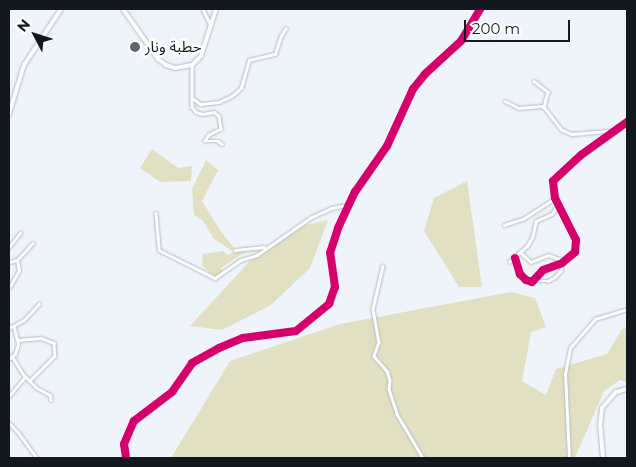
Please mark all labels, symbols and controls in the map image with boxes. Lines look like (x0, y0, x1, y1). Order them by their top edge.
north arrow (10, 10, 60, 60)
scale bar (466, 10, 572, 42)
text: N (13, 15, 34, 35)
text: 200 m (472, 19, 520, 38)
place label: حطبة ونار (145, 38, 201, 56)
marker: حطبة ونار (129, 41, 141, 53)

